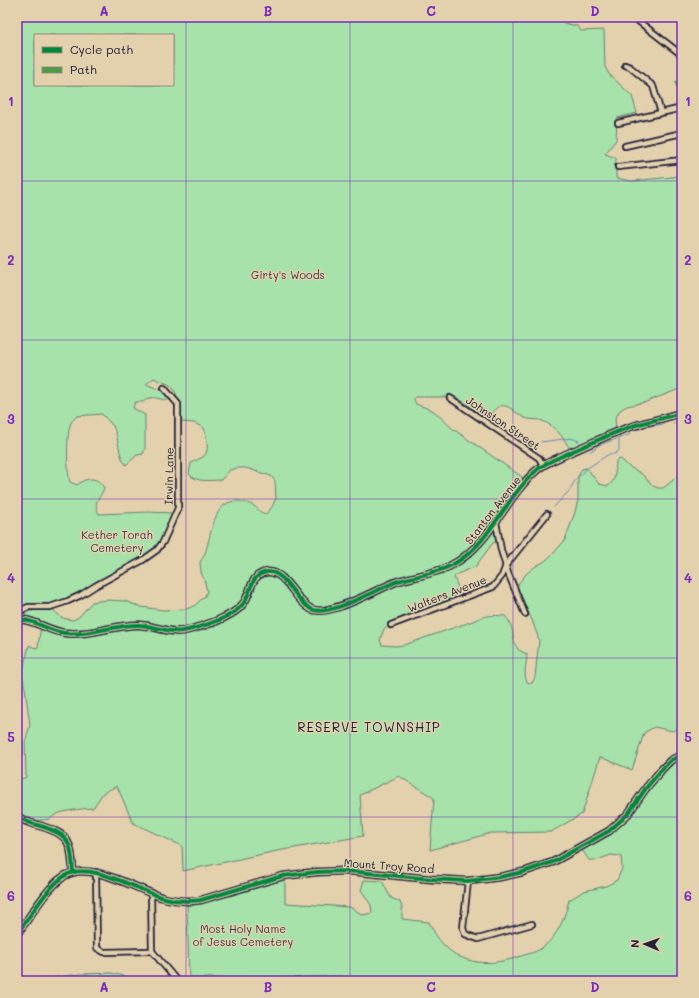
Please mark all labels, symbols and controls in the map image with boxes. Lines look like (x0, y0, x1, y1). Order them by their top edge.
text: A (99, 2, 109, 19)
text: B (264, 2, 273, 19)
text: C (426, 2, 436, 19)
text: D (590, 2, 600, 19)
legend (34, 34, 174, 86)
text: Cycle path (70, 41, 133, 57)
text: Path (70, 61, 97, 77)
text: 1 (8, 92, 14, 109)
text: 1 (685, 92, 691, 109)
text: 2 (7, 251, 15, 268)
text: 2 (684, 251, 692, 268)
park label: Girty's Woods (251, 267, 325, 282)
street label: Johnston Street (463, 392, 543, 453)
text: 3 (7, 410, 15, 427)
text: 3 (684, 410, 692, 427)
street label: Irwin Lane (161, 447, 177, 505)
street label: Stanton Avenue (461, 472, 524, 547)
park label: Kether Torah Cemetery (81, 527, 153, 555)
text: 4 (7, 569, 15, 586)
text: 4 (684, 569, 692, 586)
street label: Walters Avenue (405, 572, 489, 615)
district label: RESERVE TOWNSHIP (297, 718, 441, 735)
text: 5 (7, 728, 15, 745)
text: 5 (684, 728, 692, 745)
street label: Mount Troy Road (343, 855, 435, 876)
text: 6 (7, 887, 15, 904)
text: 6 (684, 887, 692, 904)
park label: Most Holy Name of Jesus Cemetery (193, 921, 294, 949)
north arrow (625, 924, 665, 964)
text: N (627, 939, 642, 948)
text: A (99, 978, 109, 995)
text: B (264, 978, 273, 995)
text: C (426, 978, 436, 995)
text: D (590, 978, 600, 995)

